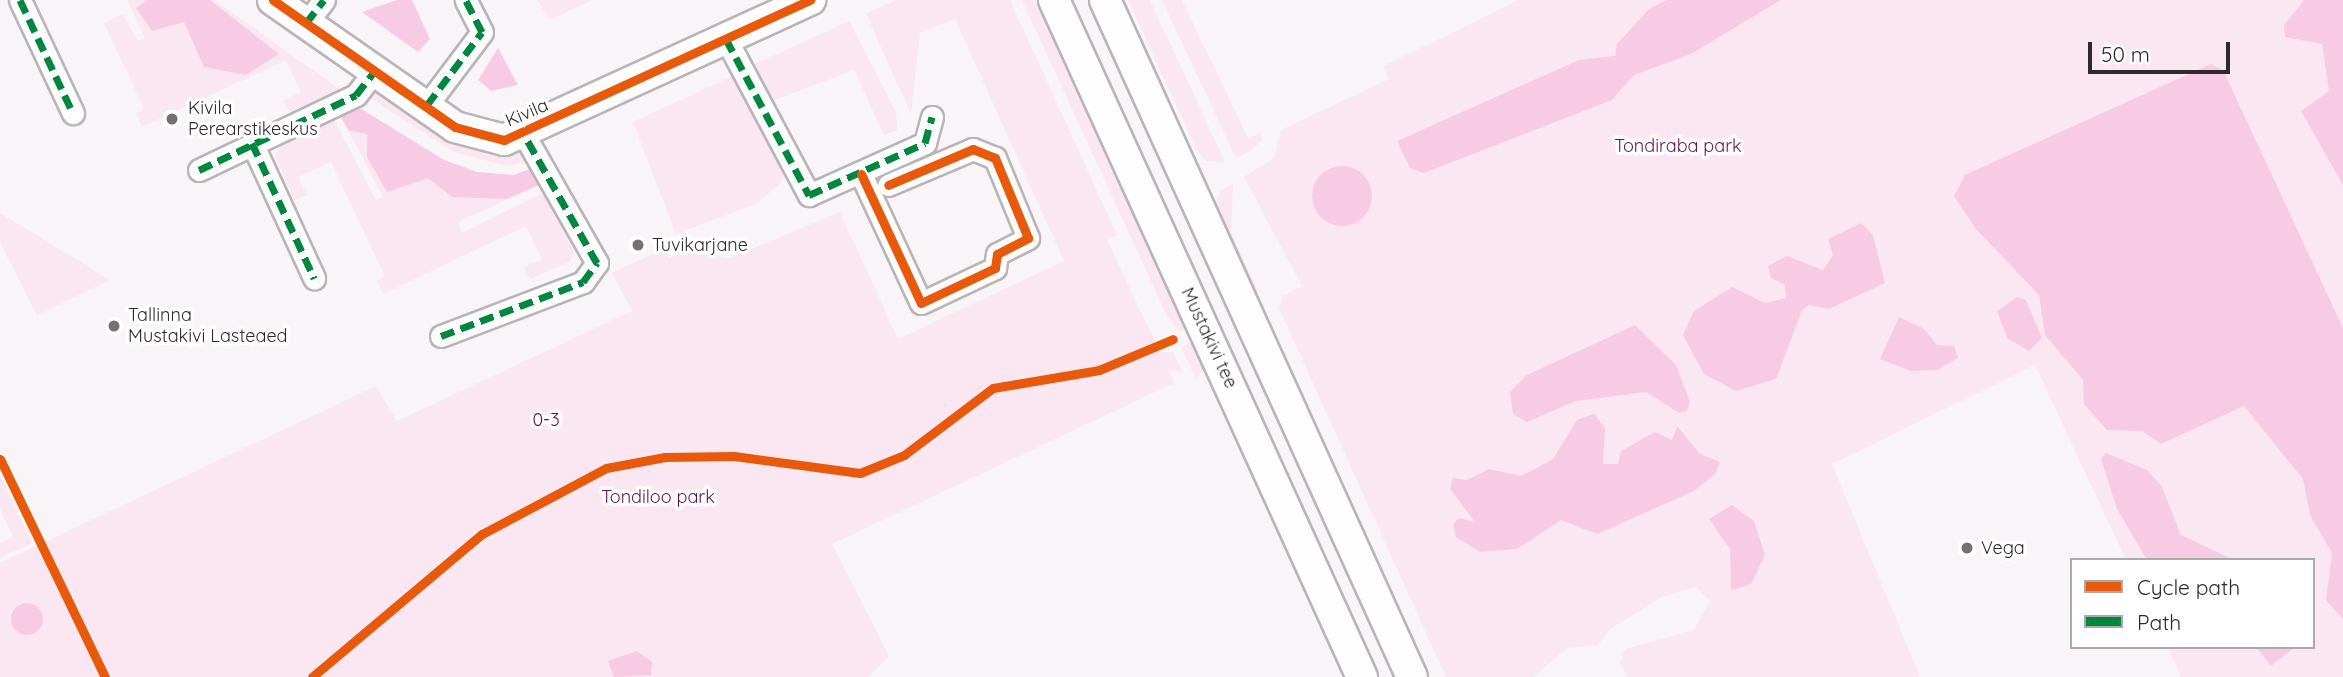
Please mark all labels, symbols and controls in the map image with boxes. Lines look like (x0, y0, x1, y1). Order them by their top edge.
scale bar (2091, 28, 2233, 72)
text: 50 m (2101, 41, 2150, 67)
street label: Kivila (502, 94, 552, 132)
place label: Kivila Perearstikeskus (188, 98, 318, 140)
marker: Kivila Perearstikeskus (162, 109, 182, 129)
park label: Tondiraba park (1614, 135, 1742, 157)
place label: Tuvikarjane (652, 234, 748, 256)
marker: Tuvikarjane (630, 237, 646, 253)
street label: Mustakivi tee (1176, 284, 1242, 392)
place label: Tallinna Mustakivi Lasteaed (128, 305, 288, 348)
marker: Tallinna Mustakivi Lasteaed (106, 318, 122, 334)
park label: 0-3 (532, 409, 560, 431)
park label: Tondiloo park (601, 486, 715, 508)
place label: Vega (1981, 537, 2025, 559)
marker: Vega (1959, 540, 1975, 556)
legend (2070, 558, 2315, 649)
text: Cycle path (2137, 574, 2240, 600)
text: Path (2137, 609, 2181, 635)

